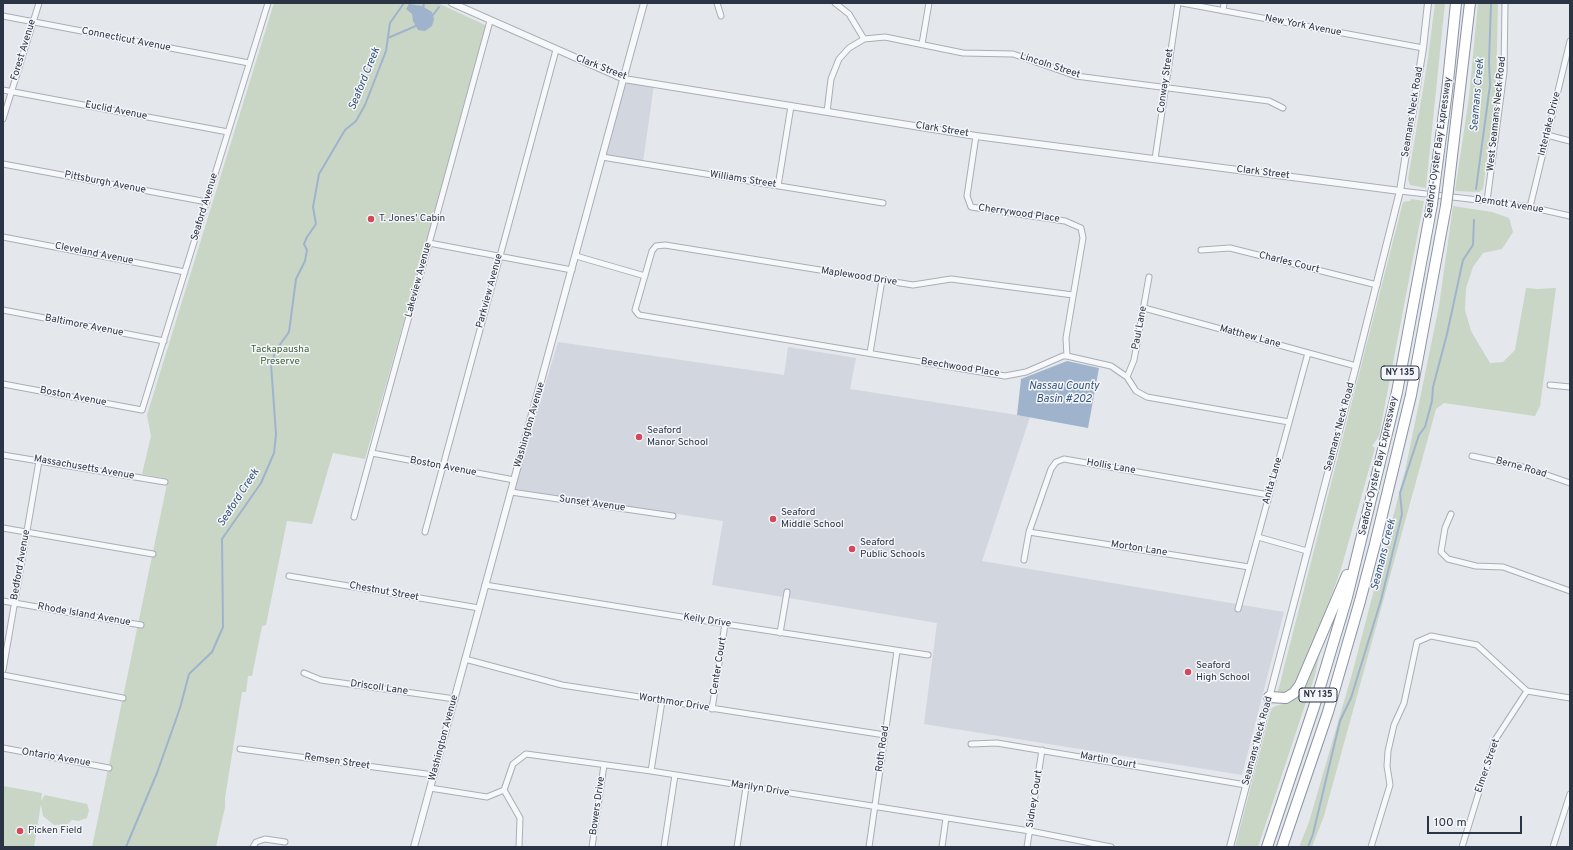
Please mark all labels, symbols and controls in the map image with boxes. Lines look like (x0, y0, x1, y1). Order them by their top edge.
street label: New York Avenue (1264, 13, 1342, 39)
street label: Forest Avenue (9, 18, 39, 82)
street label: Connecticut Avenue (81, 25, 171, 55)
water label: Seaford Creek (346, 46, 384, 112)
street label: Conway Street (1156, 48, 1176, 114)
street label: Lincoln Street (1018, 51, 1082, 81)
street label: Clark Street (574, 53, 628, 83)
street label: West Seamans Neck Road (1485, 56, 1509, 172)
water label: Seamans Creek (1468, 58, 1488, 132)
street label: Seamans Neck Road (1400, 66, 1426, 158)
street label: Seaford-Oyster Bay Expressway (1423, 77, 1455, 219)
street label: Interlake Drive (1536, 91, 1564, 157)
street label: Euclid Avenue (84, 99, 148, 123)
street label: Clark Street (915, 120, 969, 140)
street label: Clark Street (1236, 164, 1290, 182)
street label: Pittsburgh Avenue (63, 169, 147, 197)
street label: Williams Street (709, 169, 777, 191)
street label: Seaford Avenue (189, 172, 221, 242)
street label: Demott Avenue (1474, 194, 1544, 216)
street label: Cherrywood Place (977, 202, 1061, 226)
place label: T. Jones' Cabin (379, 213, 445, 225)
marker: T. Jones' Cabin (366, 214, 376, 224)
street label: Cleveland Avenue (54, 240, 134, 268)
street label: Lakeview Avenue (403, 241, 435, 319)
street label: Charles Court (1257, 250, 1321, 276)
street label: Parkview Avenue (474, 253, 506, 329)
street label: Maplewood Drive (820, 265, 898, 289)
street label: Paul Lane (1130, 305, 1150, 351)
street label: Baltimore Avenue (44, 313, 124, 339)
street label: Matthew Lane (1218, 323, 1282, 351)
park label: Tackapausha Preserve (251, 344, 309, 368)
street label: Beechwood Place (920, 356, 1000, 380)
road number: NY 135 (1381, 366, 1419, 380)
water label: Nassau County Basin #202 (1029, 380, 1099, 406)
street label: Washington Avenue (512, 381, 548, 469)
street label: Seamans Neck Road (1322, 381, 1358, 473)
street label: Boston Avenue (39, 385, 107, 409)
street label: Seaford-Oyster Bay Expressway (1357, 395, 1401, 537)
place label: Seaford Manor School (647, 425, 708, 448)
marker: Seaford Manor School (634, 432, 644, 442)
street label: Massachusetts Avenue (33, 453, 135, 483)
street label: Boston Avenue (409, 455, 477, 479)
street label: Berne Road (1494, 455, 1548, 481)
street label: Anita Lane (1261, 456, 1285, 506)
street label: Hollis Lane (1086, 457, 1136, 477)
water label: Seaford Creek (215, 467, 263, 529)
street label: Sunset Avenue (558, 493, 626, 515)
place label: Seaford Middle School (781, 507, 844, 530)
marker: Seaford Middle School (768, 514, 778, 524)
water label: Seamans Creek (1369, 518, 1399, 592)
street label: Bedford Avenue (9, 529, 33, 601)
place label: Seaford Public Schools (860, 537, 925, 560)
street label: Morton Lane (1110, 539, 1168, 559)
marker: Seaford Public Schools (847, 544, 857, 554)
street label: Chestnut Street (348, 580, 420, 604)
street label: Rhode Island Avenue (37, 601, 131, 629)
street label: Keily Drive (682, 611, 732, 631)
street label: Center Court (708, 636, 730, 696)
place label: Seaford High School (1196, 660, 1250, 684)
marker: Seaford High School (1183, 667, 1193, 677)
street label: Driscoll Lane (349, 678, 409, 698)
road number: NY 135 (1299, 688, 1337, 702)
street label: Worthmor Drive (638, 692, 710, 714)
street label: Washington Avenue (427, 694, 461, 782)
street label: Seamans Neck Road (1240, 695, 1276, 787)
street label: Roth Road (874, 725, 892, 773)
street label: Elmer Street (1473, 737, 1503, 795)
street label: Ontario Avenue (21, 746, 91, 770)
street label: Martin Court (1079, 750, 1137, 772)
street label: Remsen Street (304, 751, 370, 773)
street label: Sidney Court (1025, 769, 1045, 829)
street label: Bowers Drive (588, 776, 608, 836)
street label: Marilyn Drive (730, 778, 790, 800)
scale bar (1429, 808, 1524, 834)
text: 100 m (1434, 815, 1467, 831)
place label: Picken Field (28, 825, 82, 837)
marker: Picken Field (15, 826, 25, 836)

